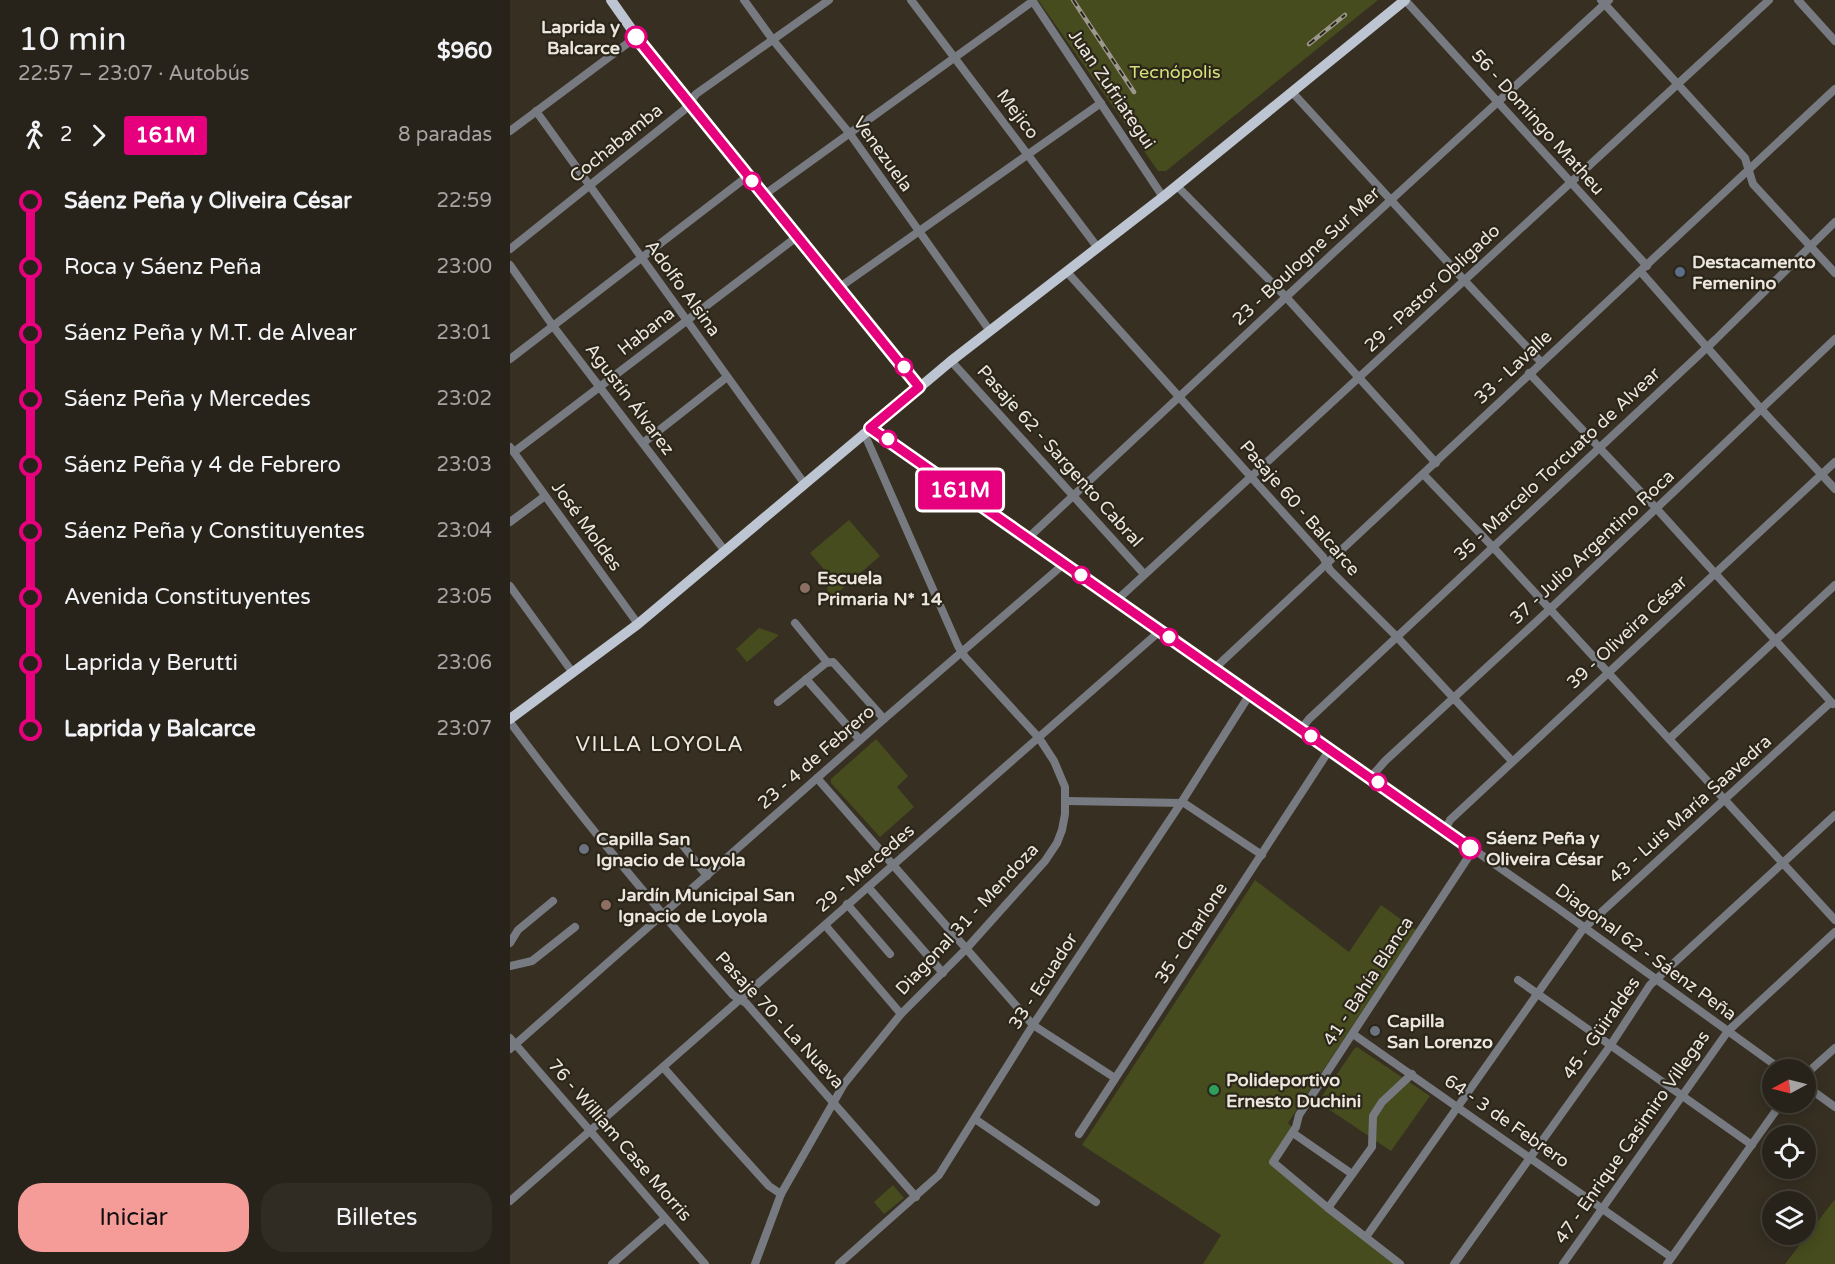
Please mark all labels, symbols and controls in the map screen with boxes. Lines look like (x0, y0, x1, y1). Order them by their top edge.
place label: Laprida y Balcarce (541, 16, 620, 59)
text: 10 min (18, 20, 127, 59)
street label: Juan Zufriategui (1064, 25, 1160, 153)
marker: Laprida y Balcarce (625, 26, 647, 48)
text: $960 (437, 38, 492, 64)
street label: 56 - Domingo Matheu (1467, 45, 1609, 199)
park label: Tecnópolis (1129, 61, 1221, 83)
text: 22:57 – 23:07 · Autobús (18, 62, 249, 86)
street label: Mejico (992, 85, 1044, 143)
street label: Cochabamba (565, 99, 667, 187)
street label: Venezuela (848, 112, 918, 196)
icon: walk (18, 119, 51, 152)
icon: forward (82, 119, 115, 152)
text: 2 (60, 123, 73, 147)
text: 161M (136, 123, 195, 148)
text: 8 paradas (398, 123, 492, 147)
unlabelled marker (743, 172, 761, 190)
street label: 23 - Boulogne Sur Mer (1228, 182, 1384, 330)
text: Sáenz Peña y Oliveira César (64, 188, 352, 214)
text: 22:59 (437, 189, 492, 213)
street label: 29 - Pastor Obligado (1360, 219, 1504, 357)
street label: Adolfo Alsina (641, 235, 725, 341)
place label: Destacamento Femenino (1692, 251, 1816, 294)
text: Roca y Sáenz Peña (64, 254, 262, 280)
text: 23:00 (437, 255, 492, 279)
marker: Destacamento Femenino (1673, 265, 1687, 279)
street label: Habana (613, 302, 679, 360)
text: Sáenz Peña y M.T. de Alvear (64, 320, 357, 346)
text: 23:01 (437, 321, 492, 345)
street label: 33 - Lavalle (1470, 325, 1556, 409)
street label: Agustín Álvarez (581, 339, 679, 459)
unlabelled marker (895, 358, 913, 376)
street label: Pasaje 62 - Sargento Cabral (972, 360, 1148, 552)
street label: 35 - Marcelo Torcuato de Alvear (1449, 362, 1665, 566)
text: Sáenz Peña y Mercedes (64, 386, 311, 412)
text: 23:02 (437, 387, 492, 411)
unlabelled marker (879, 430, 897, 448)
street label: Pasaje 60 - Balcarce (1235, 436, 1365, 580)
text: Sáenz Peña y 4 de Febrero (64, 452, 341, 478)
text: 23:03 (437, 453, 492, 477)
street label: 37 - Julio Argentino Roca (1505, 465, 1679, 629)
line badge: 161M (918, 470, 1002, 510)
street label: José Moldes (547, 477, 627, 575)
text: 161M (930, 478, 990, 503)
text: Sáenz Peña y Constituyentes (64, 518, 365, 544)
text: 23:04 (437, 519, 492, 543)
unlabelled marker (1072, 566, 1090, 584)
place label: Escuela Primaria N* 14 (817, 567, 943, 610)
street label: 39 - Oliveira César (1562, 571, 1692, 693)
marker: Escuela Primaria N* 14 (798, 581, 812, 595)
text: Avenida Constituyentes (64, 584, 311, 610)
text: 23:05 (437, 585, 492, 609)
unlabelled marker (1160, 628, 1178, 646)
text: Laprida y Berutti (64, 650, 238, 676)
text: 23:06 (437, 651, 492, 675)
street label: 23 - 4 de Febrero (753, 700, 879, 814)
text: Laprida y Balcarce (64, 716, 256, 742)
text: 23:07 (437, 717, 492, 741)
unlabelled marker (1302, 727, 1320, 745)
street label: 43 - Luis María Saavedra (1604, 730, 1776, 888)
district label: VILLA LOYOLA (575, 732, 745, 757)
unlabelled marker (1369, 773, 1387, 791)
street label: 29 - Mercedes (811, 819, 919, 917)
place label: Sáenz Peña y Oliveira César (1486, 827, 1604, 870)
place label: Capilla San Ignacio de Loyola (596, 828, 746, 871)
marker: Sáenz Peña y Oliveira César (1459, 837, 1481, 859)
street label: Diagonal 31 - Mendoza (891, 839, 1043, 999)
marker: Capilla San Ignacio de Loyola (577, 842, 591, 856)
street label: 35 - Charlone (1150, 878, 1232, 988)
street label: Diagonal 62 - Sáenz Peña (1551, 879, 1741, 1025)
place label: Jardín Municipal San Ignacio de Loyola (617, 884, 795, 927)
marker: Jardín Municipal San Ignacio de Loyola (599, 898, 613, 912)
street label: 41 - Bahía Blanca (1318, 912, 1418, 1050)
street label: 33 - Ecuador (1004, 929, 1082, 1033)
street label: Pasaje 70 - La Nueva (711, 947, 849, 1093)
street label: 45 - Güiraldes (1558, 973, 1644, 1083)
place label: Capilla San Lorenzo (1387, 1010, 1493, 1053)
marker: Capilla San Lorenzo (1368, 1024, 1382, 1038)
street label: 47 - Enrique Casimiro Villegas (1550, 1026, 1714, 1248)
street label: 76 - William Case Morris (544, 1054, 696, 1226)
north arrow (1762, 1059, 1816, 1113)
map controls (1762, 1059, 1816, 1245)
place label: Polideportivo Ernesto Duchini (1226, 1069, 1361, 1112)
street label: 64 - 3 de Febrero (1440, 1070, 1574, 1172)
marker: Polideportivo Ernesto Duchini (1207, 1083, 1221, 1097)
button: locate (1762, 1125, 1816, 1179)
button: Iniciar (18, 1183, 249, 1252)
button: Billetes (261, 1183, 492, 1252)
button: layers (1762, 1191, 1816, 1245)

